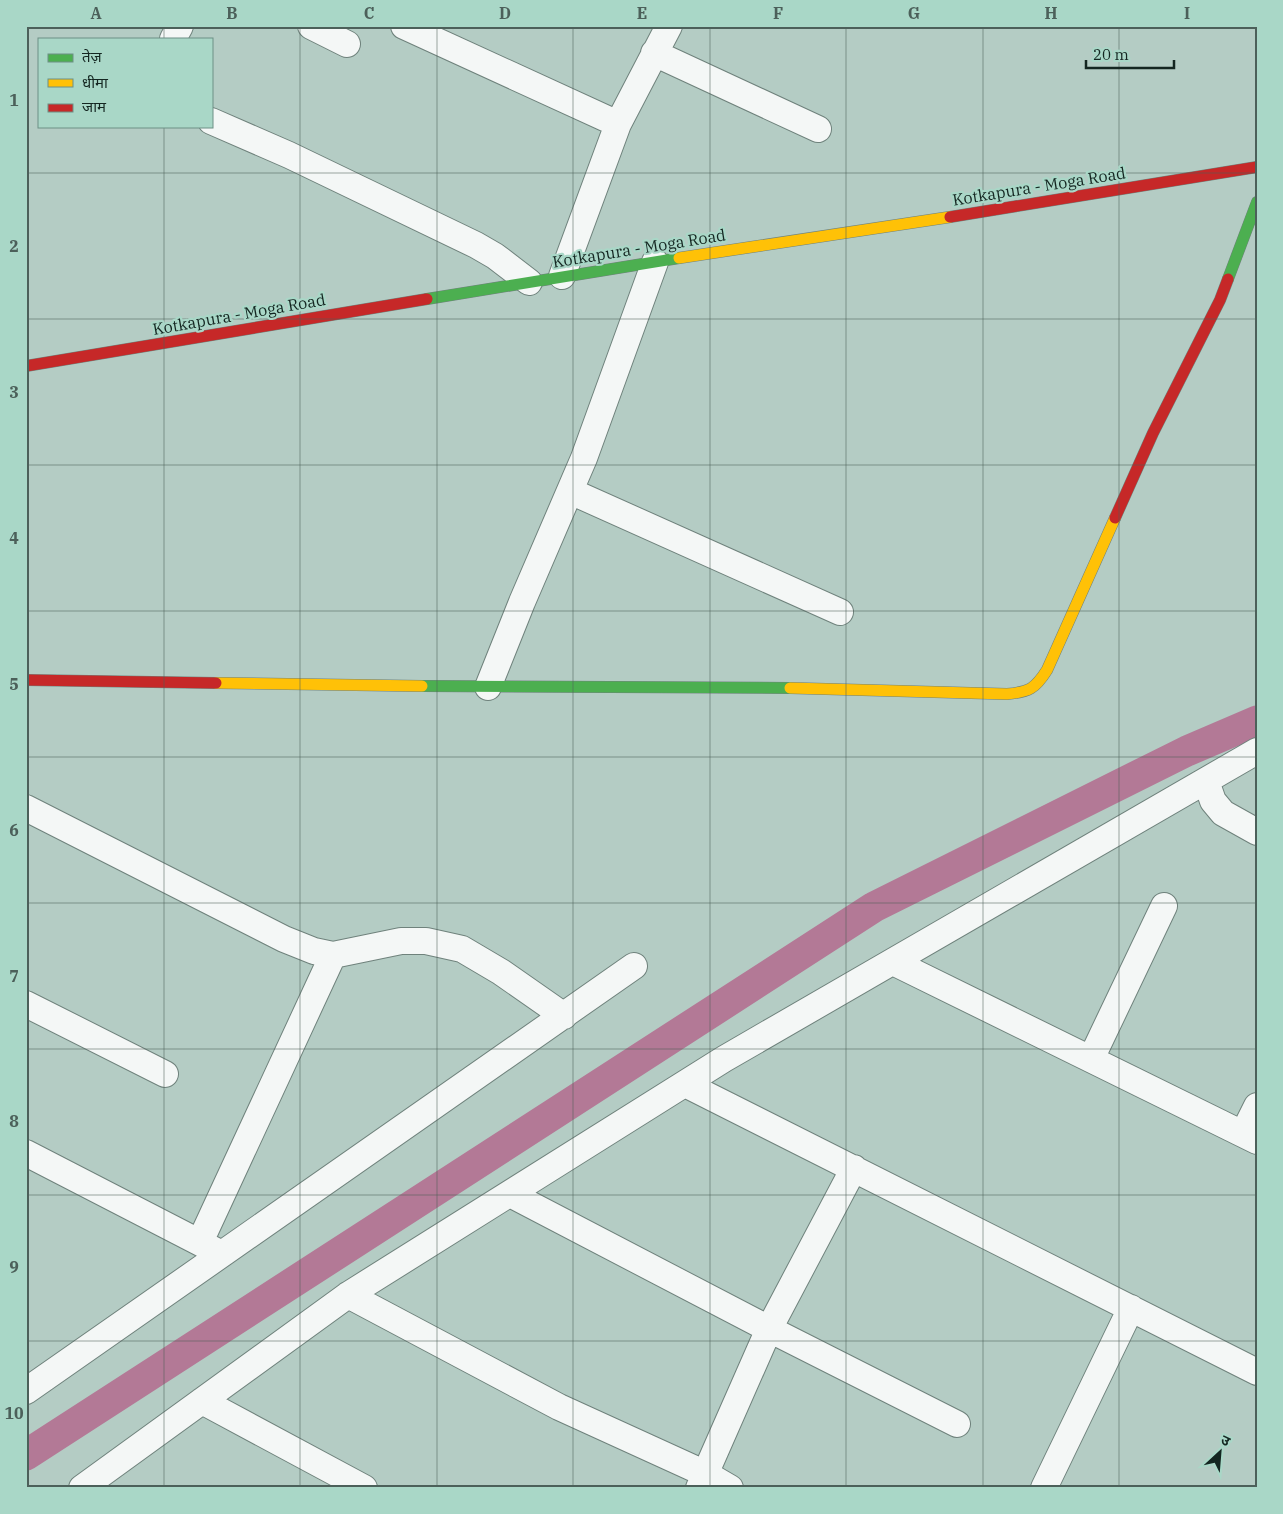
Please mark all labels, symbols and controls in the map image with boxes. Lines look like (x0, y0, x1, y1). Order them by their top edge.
text: A (90, 3, 102, 23)
text: B (226, 3, 238, 23)
text: C (364, 3, 374, 23)
text: D (499, 3, 511, 23)
text: E (637, 3, 647, 23)
text: F (773, 3, 783, 23)
text: G (908, 3, 920, 23)
text: H (1045, 3, 1058, 23)
text: I (1184, 3, 1190, 23)
legend (38, 38, 212, 128)
scale bar (1086, 38, 1173, 70)
text: 20 m (1093, 45, 1129, 64)
text: तेज़ (82, 47, 103, 66)
text: धीमा (82, 73, 109, 92)
text: 1 (9, 90, 19, 110)
text: जाम (82, 97, 107, 116)
street label: Kotkapura - Moga Road (951, 162, 1127, 210)
street label: Kotkapura - Moga Road (551, 224, 727, 272)
text: 2 (9, 236, 19, 256)
street label: Kotkapura - Moga Road (151, 289, 327, 339)
text: 3 (9, 382, 19, 402)
text: 4 (9, 528, 19, 548)
text: 5 (9, 674, 19, 694)
text: 6 (9, 820, 19, 840)
text: 7 (9, 966, 19, 986)
text: 8 (9, 1111, 19, 1131)
text: 9 (9, 1257, 19, 1277)
text: 10 (4, 1403, 24, 1423)
north arrow (1196, 1426, 1246, 1476)
text: उ (1218, 1430, 1234, 1451)

